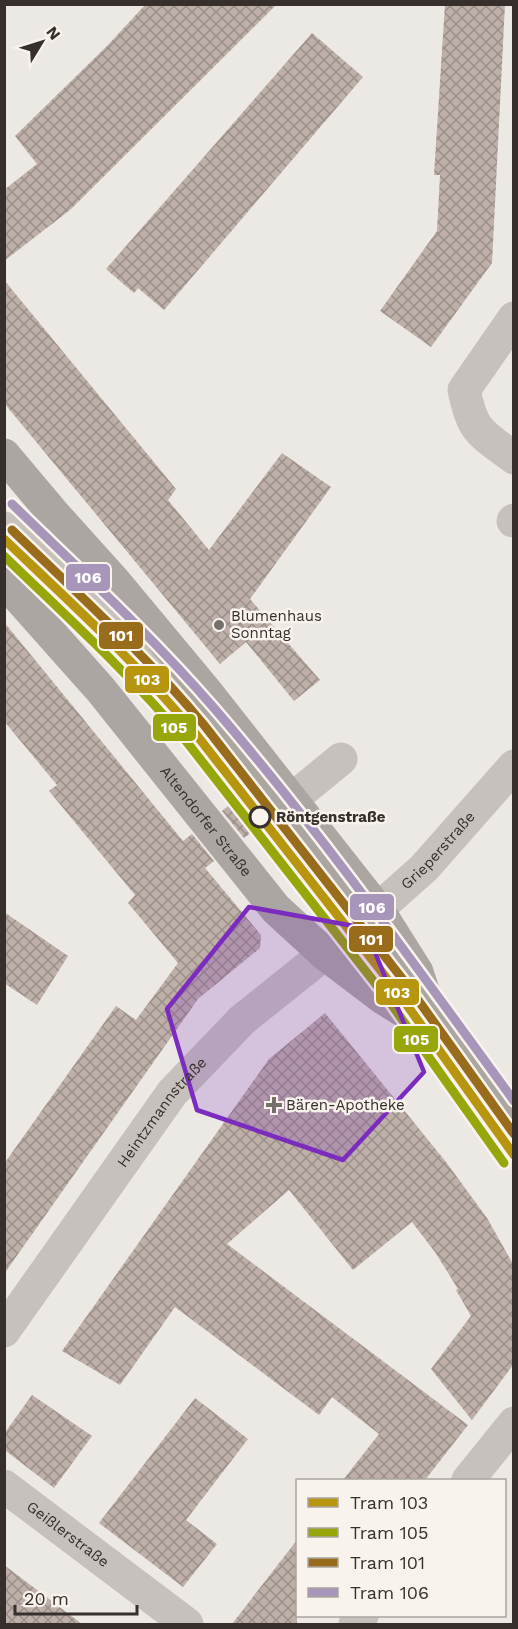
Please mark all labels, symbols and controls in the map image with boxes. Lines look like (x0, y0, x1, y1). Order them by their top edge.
north arrow (12, 12, 72, 72)
text: N (42, 23, 65, 44)
line badge: 106 (65, 563, 111, 592)
text: 106 (74, 568, 102, 587)
place label: Blumenhaus Sonntag (231, 607, 322, 642)
marker: Blumenhaus Sonntag (212, 618, 226, 632)
line badge: 101 (98, 621, 144, 650)
text: 101 (109, 626, 133, 645)
line badge: 103 (124, 665, 170, 694)
text: 103 (134, 670, 160, 689)
line badge: 105 (152, 713, 197, 742)
text: 105 (161, 718, 187, 737)
street label: Altendorfer Straße (156, 762, 256, 880)
marker: Röntgenstraße (249, 806, 271, 828)
place label: Röntgenstraße (276, 808, 386, 826)
street label: Grieperstraße (397, 808, 479, 893)
line badge: 106 (349, 893, 395, 921)
text: 106 (358, 898, 386, 917)
line badge: 101 (348, 925, 394, 953)
text: 101 (359, 930, 383, 949)
line badge: 103 (375, 978, 420, 1006)
text: 103 (384, 983, 410, 1002)
line badge: 105 (393, 1025, 439, 1053)
text: 105 (403, 1030, 429, 1049)
street label: Heintzmannstraße (113, 1053, 210, 1171)
place label: Bären-Apotheke (286, 1096, 405, 1114)
marker: Bären-Apotheke (267, 1098, 281, 1112)
legend (296, 1479, 506, 1617)
text: Tram 103 (350, 1492, 428, 1513)
street label: Geißlerstraße (23, 1497, 113, 1571)
text: Tram 105 (350, 1522, 429, 1543)
text: Tram 101 (350, 1552, 425, 1573)
scale bar (15, 1578, 136, 1616)
text: Tram 106 (350, 1582, 429, 1603)
text: 20 m (24, 1588, 69, 1609)

